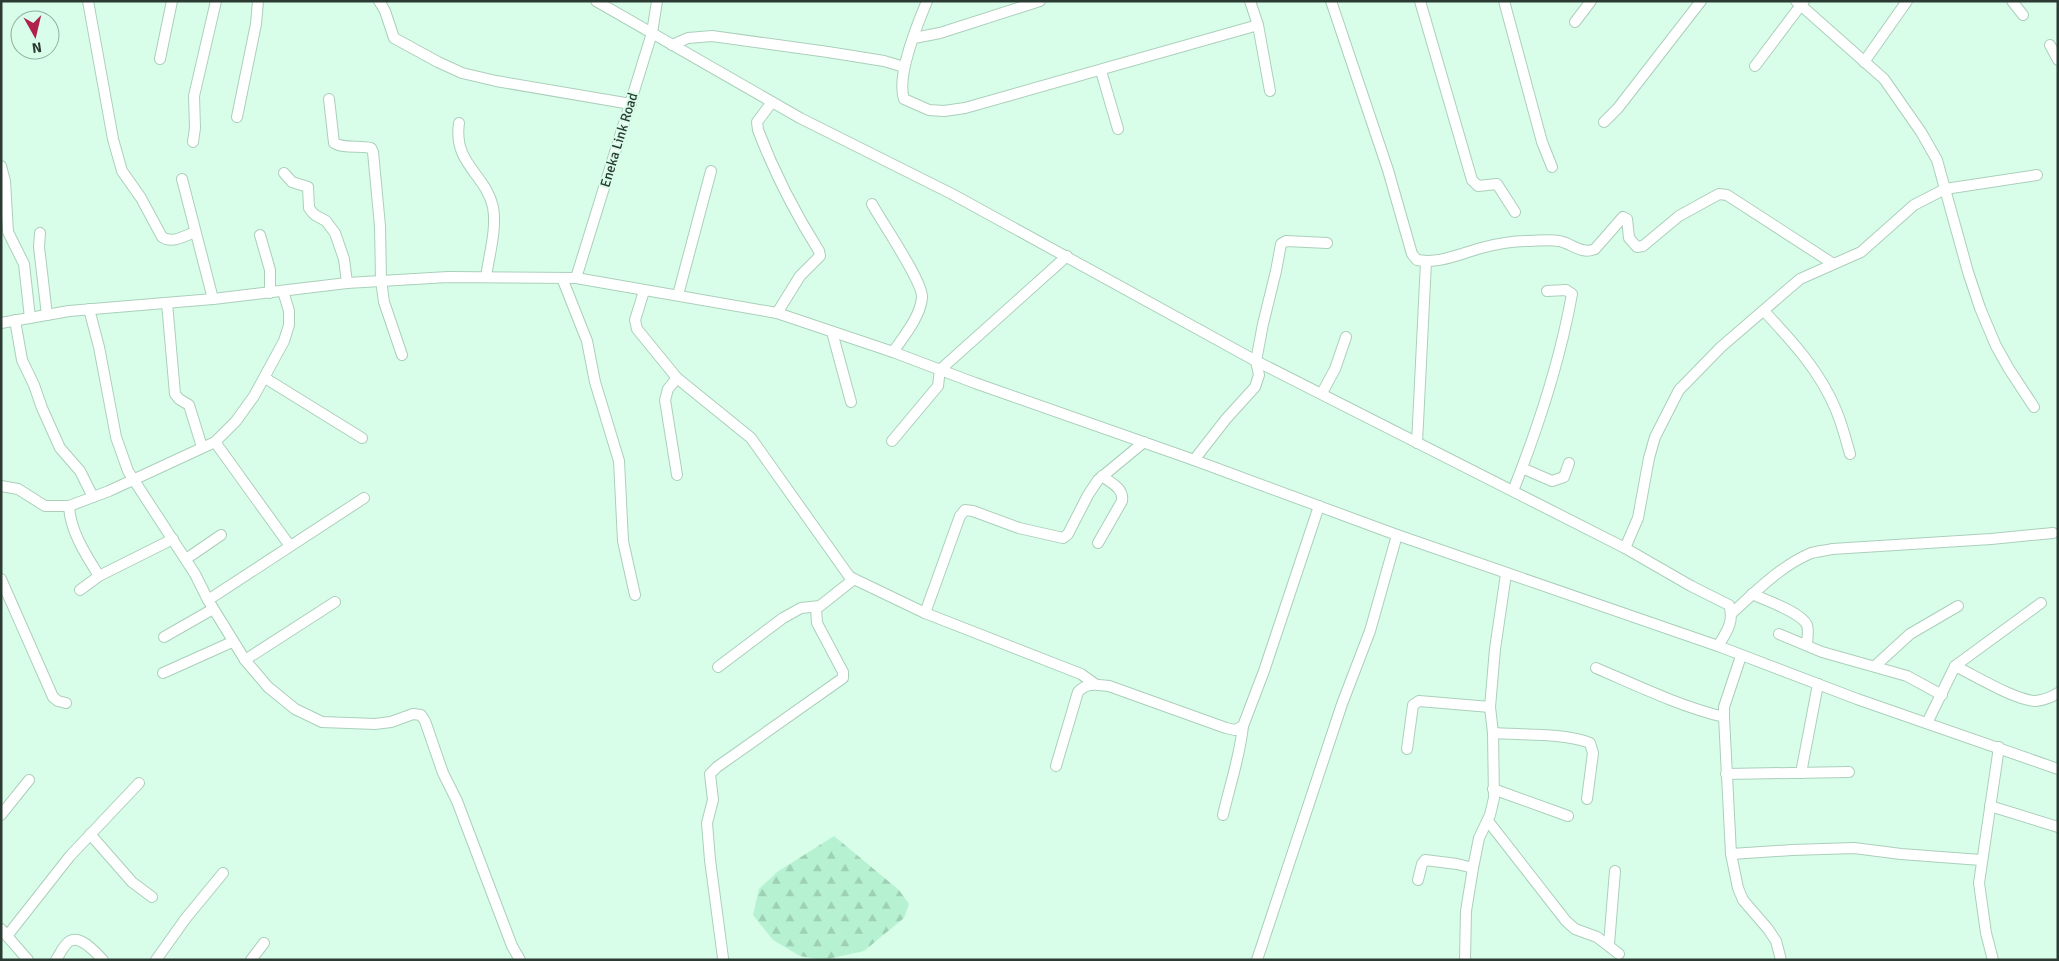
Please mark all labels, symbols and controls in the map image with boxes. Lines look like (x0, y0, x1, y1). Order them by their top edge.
north arrow (10, 10, 60, 60)
text: N (31, 38, 43, 56)
street label: Eneka Link Road (596, 91, 642, 189)

